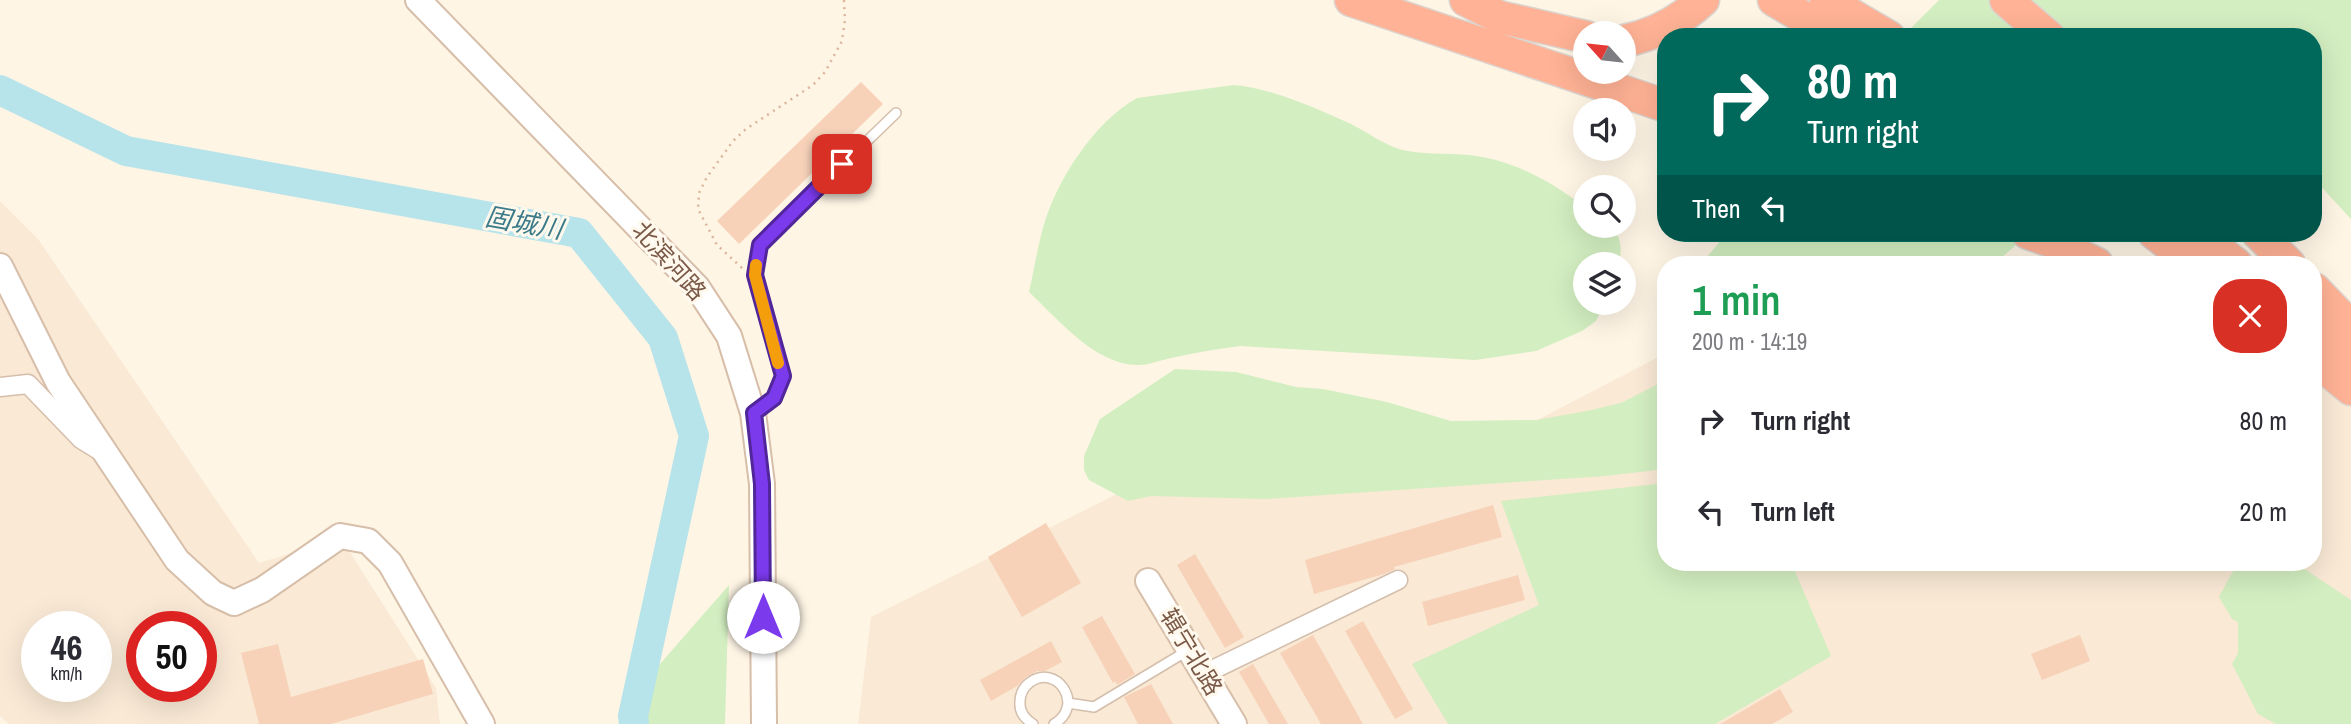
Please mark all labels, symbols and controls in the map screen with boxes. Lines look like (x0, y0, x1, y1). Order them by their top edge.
north arrow (1573, 21, 1636, 84)
map controls (1573, 21, 1636, 315)
text: 80 m (1807, 47, 1899, 113)
icon: right (1692, 56, 1783, 147)
button: sound (1573, 98, 1636, 161)
text: Turn right (1807, 110, 1919, 153)
pin (812, 134, 872, 194)
icon: arrive (823, 145, 861, 183)
button: search (1573, 175, 1636, 238)
icon: left (1755, 189, 1793, 227)
text: Then (1692, 191, 1741, 226)
water label: 固城川 (483, 198, 568, 247)
street label: 北滨河路 (626, 214, 714, 307)
button: layers (1573, 252, 1636, 315)
text: 1 min (1692, 272, 1781, 328)
button: close (2213, 279, 2287, 353)
text: 200 m · 14:19 (1692, 326, 1807, 357)
icon: right (1692, 402, 1730, 440)
text: Turn right (1751, 403, 1850, 438)
text: 80 m (2240, 403, 2287, 438)
icon: left (1692, 493, 1730, 531)
text: Turn left (1751, 494, 1835, 529)
text: 20 m (2240, 494, 2287, 529)
position arrow (726, 580, 800, 654)
street label: 辑宁北路 (1153, 602, 1230, 701)
speed limit sign: 50 (126, 611, 217, 702)
text: 46 (51, 624, 82, 671)
text: km/h (51, 661, 83, 686)

